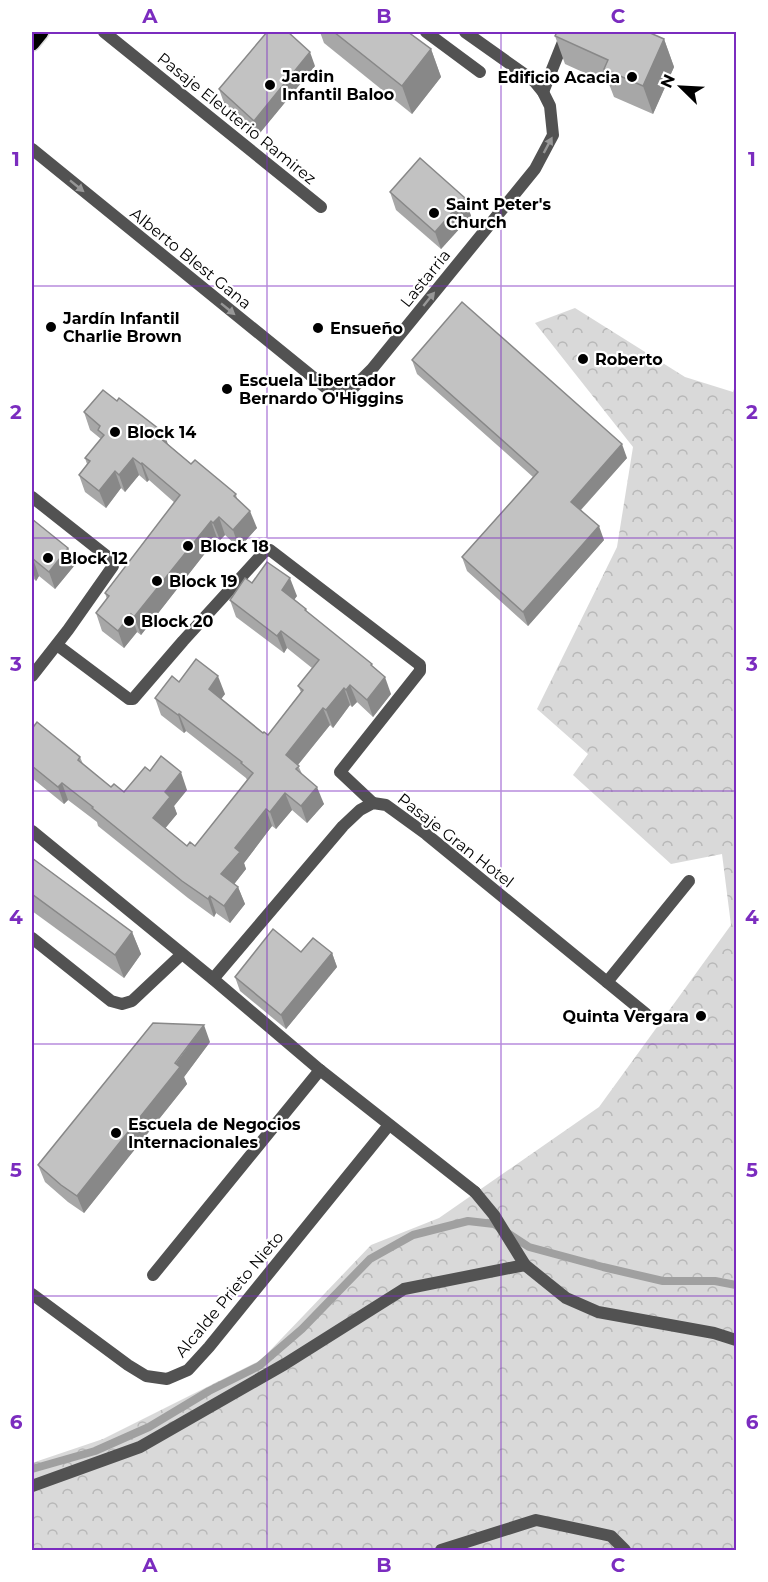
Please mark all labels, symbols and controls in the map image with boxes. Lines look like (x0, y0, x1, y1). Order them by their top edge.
text: A (141, 4, 158, 28)
text: B (376, 4, 392, 28)
text: C (611, 4, 626, 28)
street label: Pasaje Eleuterio Ramirez (154, 49, 320, 188)
north arrow (651, 57, 711, 117)
place label: Jardin Infantil Baloo (281, 67, 394, 104)
place label: Edificio Acacia (498, 68, 620, 87)
marker: Edificio Acacia (625, 70, 639, 84)
text: N (656, 71, 679, 91)
marker: Jardin Infantil Baloo (263, 78, 277, 92)
one-way arrow (543, 136, 553, 153)
text: 1 (12, 147, 20, 171)
text: 1 (748, 147, 756, 171)
one-way arrow (69, 180, 85, 193)
place label: Saint Peter's Church (446, 195, 551, 232)
street label: Alberto Blest Gana (126, 204, 255, 313)
marker: Saint Peter's Church (427, 206, 441, 220)
street label: Lastarria (396, 246, 454, 311)
one-way arrow (423, 291, 436, 307)
one-way arrow (221, 302, 236, 315)
place label: Jardín Infantil Charlie Brown (62, 309, 182, 346)
place label: Ensueño (330, 319, 403, 338)
marker: Jardín Infantil Charlie Brown (44, 320, 58, 334)
marker: Ensueño (311, 321, 325, 335)
place label: Roberto (595, 350, 663, 369)
marker: Roberto (576, 352, 590, 366)
place label: Escuela Libertador Bernardo O'Higgins (239, 371, 404, 408)
marker: Escuela Libertador Bernardo O'Higgins (220, 382, 234, 396)
text: 2 (10, 400, 22, 424)
text: 2 (746, 400, 758, 424)
place label: Block 14 (127, 423, 196, 442)
marker: Block 14 (108, 425, 122, 439)
place label: Block 18 (200, 537, 269, 556)
marker: Block 18 (181, 539, 195, 553)
place label: Block 12 (60, 549, 128, 568)
marker: Block 12 (41, 551, 55, 565)
place label: Block 19 (169, 572, 237, 591)
marker: Block 19 (150, 574, 164, 588)
place label: Block 20 (141, 612, 213, 631)
marker: Block 20 (122, 614, 136, 628)
text: 3 (9, 652, 22, 676)
text: 3 (745, 652, 758, 676)
street label: Pasaje Gran Hotel (394, 789, 517, 892)
text: 4 (9, 905, 23, 929)
text: 4 (745, 905, 759, 929)
place label: Quinta Vergara (562, 1007, 689, 1026)
marker: Quinta Vergara (694, 1009, 708, 1023)
place label: Escuela de Negocios Internacionales (128, 1115, 301, 1152)
marker: Escuela de Negocios Internacionales (109, 1126, 123, 1140)
text: 5 (10, 1158, 22, 1182)
text: 5 (746, 1158, 758, 1182)
street label: Alcalde Prieto Nieto (171, 1228, 288, 1361)
text: 6 (10, 1410, 23, 1434)
text: 6 (746, 1410, 759, 1434)
text: A (141, 1553, 158, 1577)
text: B (376, 1553, 392, 1577)
text: C (611, 1553, 626, 1577)

